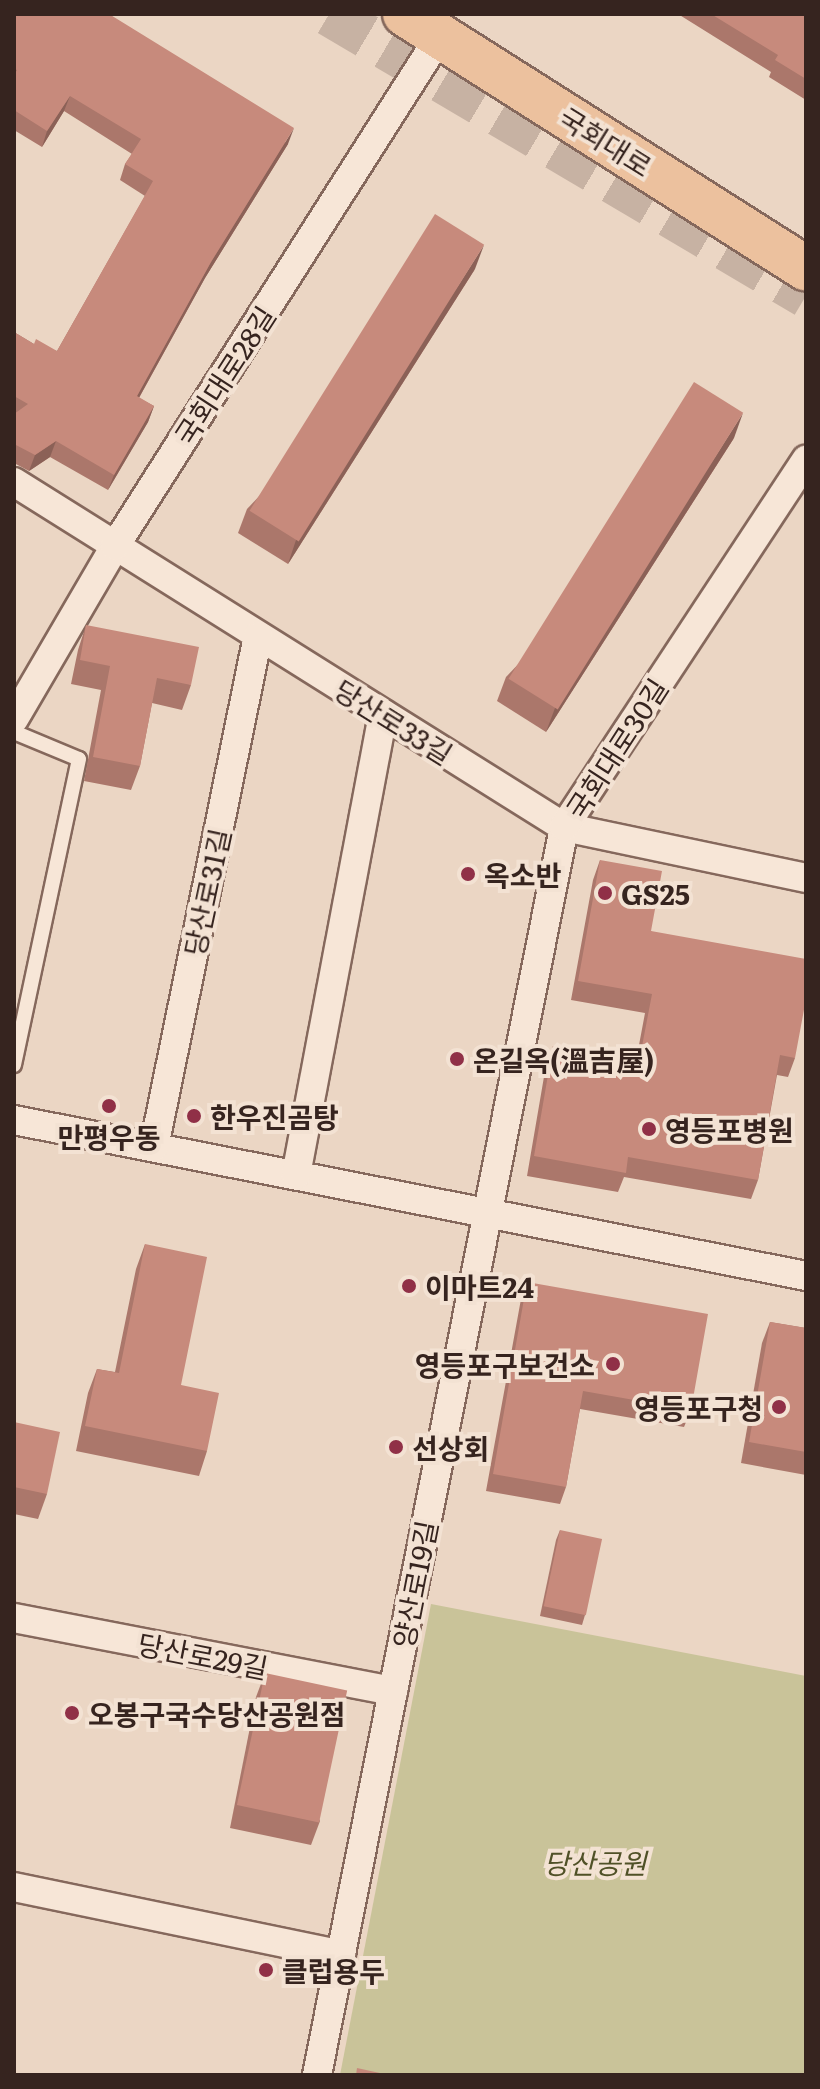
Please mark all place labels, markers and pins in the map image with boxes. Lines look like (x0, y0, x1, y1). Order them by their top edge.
place label: 옥소반 (484, 857, 561, 891)
marker: 옥소반 (459, 865, 477, 883)
place label: GS25 (621, 876, 690, 910)
marker: GS25 (596, 884, 614, 902)
place label: 온길옥(溫吉屋) (473, 1042, 654, 1076)
marker: 온길옥(溫吉屋) (448, 1050, 466, 1068)
marker: 만평우동 (100, 1097, 118, 1115)
place label: 한우진곰탕 (210, 1099, 339, 1133)
marker: 한우진곰탕 (185, 1107, 203, 1125)
place label: 영등포병원 (665, 1112, 794, 1146)
place label: 만평우동 (57, 1119, 161, 1153)
marker: 영등포병원 (640, 1120, 658, 1138)
place label: 이마트24 (425, 1269, 534, 1303)
marker: 이마트24 (400, 1277, 418, 1295)
place label: 영등포구보건소 (415, 1347, 595, 1381)
marker: 영등포구보건소 (602, 1353, 624, 1375)
place label: 영등포구청 (634, 1390, 763, 1424)
marker: 영등포구청 (770, 1398, 788, 1416)
place label: 선상회 (412, 1430, 489, 1464)
marker: 선상회 (387, 1438, 405, 1456)
place label: 오봉구국수당산공원점 (88, 1696, 346, 1730)
marker: 오봉구국수당산공원점 (63, 1704, 81, 1722)
place label: 클럽용두 (282, 1953, 385, 1987)
marker: 클럽용두 (257, 1961, 275, 1979)

